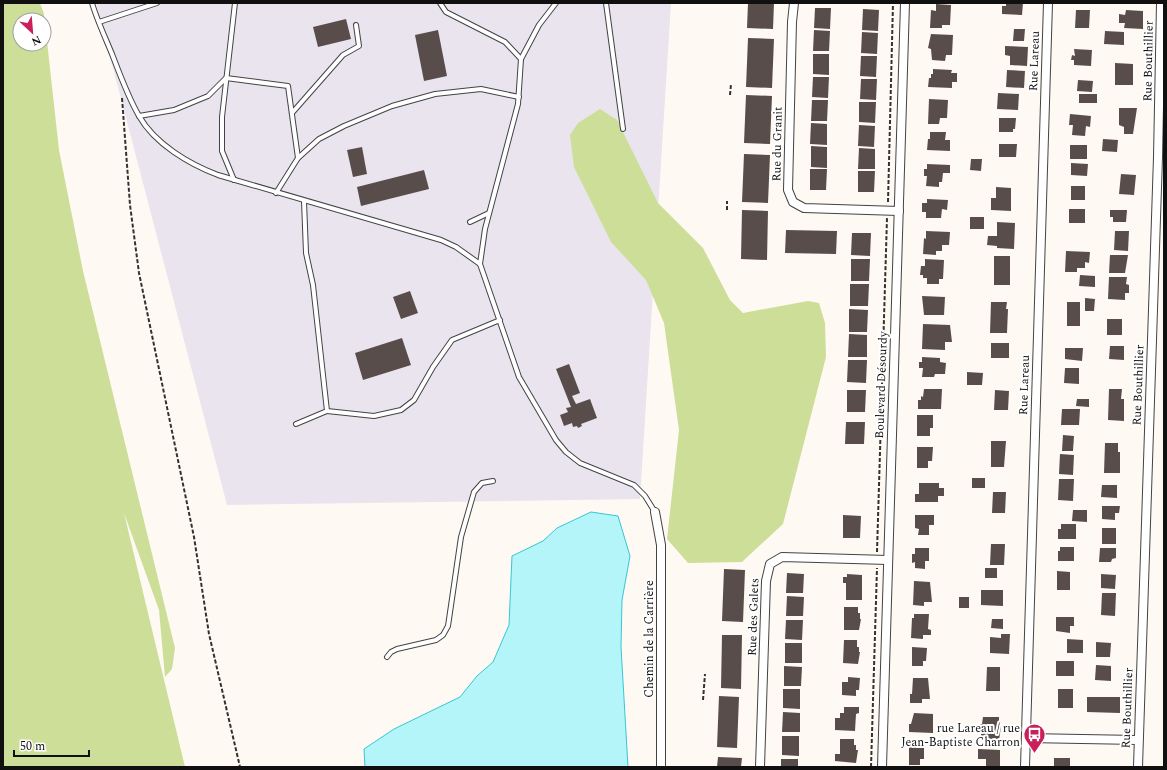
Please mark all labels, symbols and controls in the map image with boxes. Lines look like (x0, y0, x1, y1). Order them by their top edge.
north arrow (12, 12, 52, 52)
street label: Rue Bouthillier (1138, 20, 1159, 102)
street label: Rue Lareau (1024, 30, 1045, 91)
text: N (28, 31, 44, 50)
street label: Rue du Granit (767, 106, 788, 182)
street label: Boulevard Désourdy (870, 330, 893, 439)
street label: Rue Bouthillier (1128, 344, 1149, 426)
street label: Rue Lareau (1014, 354, 1035, 415)
street label: Rue des Galets (743, 578, 764, 656)
street label: Chemin de la Carrière (640, 580, 659, 698)
street label: Rue Bouthillier (1117, 667, 1138, 749)
place label: rue Lareau / rue Jean-Baptiste Charron (901, 719, 1020, 752)
bus stop icon: rue Lareau / rue Jean-Baptiste Charron (1022, 722, 1048, 755)
scale bar (14, 732, 89, 758)
text: 50 m (20, 737, 45, 756)

